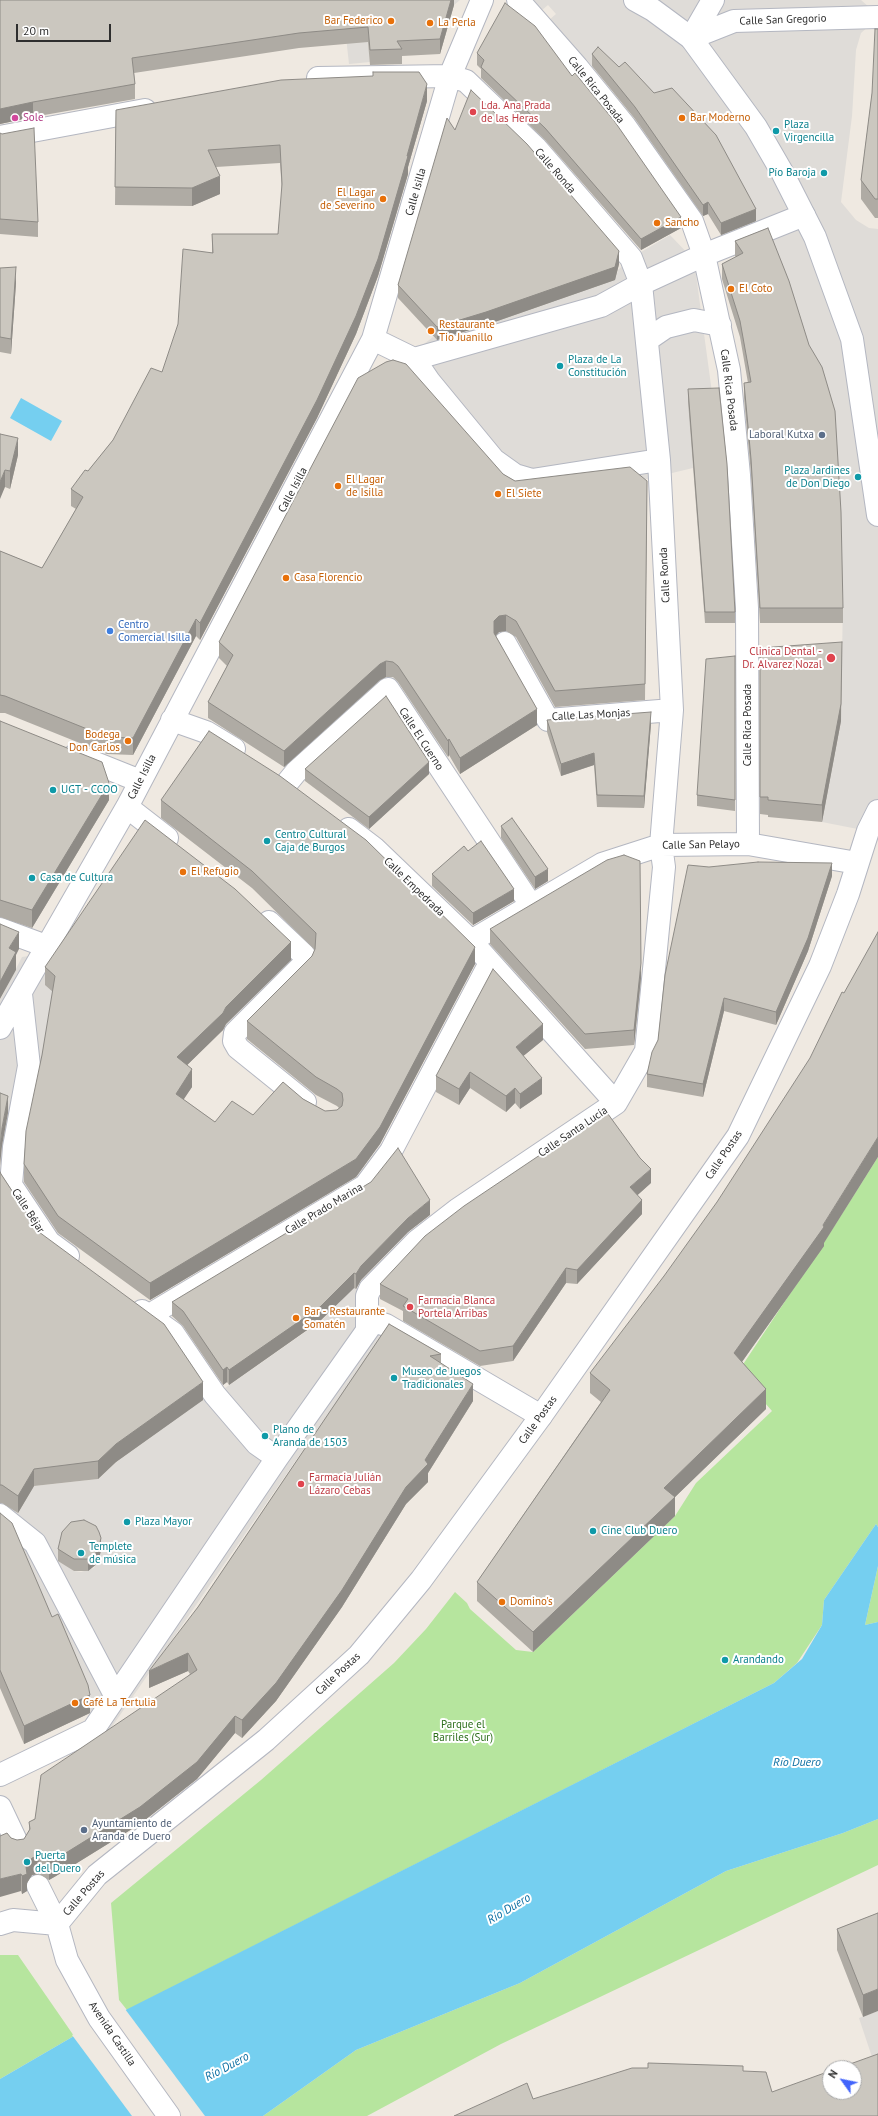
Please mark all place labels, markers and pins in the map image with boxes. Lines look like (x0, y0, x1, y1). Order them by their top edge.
place label: Bar Federico (324, 14, 383, 28)
marker: Bar Federico (386, 16, 396, 26)
place label: La Perla (438, 16, 476, 30)
marker: La Perla (425, 18, 435, 28)
place label: Lda. Ana Prada de las Heras (481, 99, 551, 125)
marker: Lda. Ana Prada de las Heras (468, 107, 478, 117)
place label: Sole (23, 111, 44, 125)
place label: Bar Moderno (690, 111, 750, 125)
marker: Sole (10, 113, 20, 123)
marker: Bar Moderno (677, 113, 687, 123)
place label: Plaza Virgencilla (784, 118, 834, 144)
marker: Plaza Virgencilla (771, 126, 781, 136)
place label: Pío Baroja (769, 166, 816, 180)
marker: Pío Baroja (819, 168, 829, 178)
place label: El Lagar de Severino (320, 186, 375, 212)
marker: El Lagar de Severino (378, 194, 388, 204)
place label: Sancho (665, 216, 699, 230)
marker: Sancho (652, 218, 662, 228)
place label: El Coto (739, 282, 772, 296)
marker: El Coto (726, 284, 736, 294)
place label: Restaurante Tio Juanillo (439, 318, 495, 344)
marker: Restaurante Tio Juanillo (426, 326, 436, 336)
place label: Plaza de La Constitución (568, 353, 627, 379)
marker: Plaza de La Constitución (555, 361, 565, 371)
place label: Laboral Kutxa (749, 428, 814, 442)
marker: Laboral Kutxa (817, 430, 827, 440)
place label: Plaza Jardines de Don Diego (784, 464, 850, 490)
marker: Plaza Jardines de Don Diego (853, 472, 863, 482)
place label: El Lagar de Isilla (346, 473, 384, 499)
marker: El Lagar de Isilla (333, 481, 343, 491)
place label: El Siete (506, 487, 542, 501)
marker: El Siete (493, 489, 503, 499)
place label: Casa Florencio (294, 571, 363, 585)
marker: Casa Florencio (281, 573, 291, 583)
place label: Centro Comercial Isilla (118, 618, 190, 644)
marker: Centro Comercial Isilla (105, 626, 115, 636)
place label: Clinica Dental - Dr. Alvarez Nozal (742, 645, 822, 671)
marker: Clinica Dental - Dr. Alvarez Nozal (825, 652, 837, 664)
place label: Bodega Don Carlos (69, 728, 120, 754)
marker: Bodega Don Carlos (123, 736, 133, 746)
place label: UGT - CCOO (61, 783, 118, 797)
marker: UGT - CCOO (48, 785, 58, 795)
place label: Centro Cultural Caja de Burgos (275, 828, 346, 854)
marker: Centro Cultural Caja de Burgos (262, 836, 272, 846)
place label: El Refugio (191, 865, 239, 879)
marker: El Refugio (178, 867, 188, 877)
place label: Casa de Cultura (40, 871, 113, 885)
marker: Casa de Cultura (27, 873, 37, 883)
place label: Farmacia Blanca Portela Arribas (418, 1294, 495, 1320)
marker: Farmacia Blanca Portela Arribas (405, 1302, 415, 1312)
place label: Bar - Restaurante Somatén (304, 1305, 385, 1331)
marker: Bar - Restaurante Somatén (291, 1313, 301, 1323)
place label: Museo de Juegos Tradicionales (402, 1365, 481, 1391)
marker: Museo de Juegos Tradicionales (389, 1373, 399, 1383)
place label: Plano de Aranda de 1503 (273, 1423, 347, 1449)
marker: Plano de Aranda de 1503 (260, 1431, 270, 1441)
place label: Farmacia Julián Lázaro Cebas (309, 1471, 381, 1497)
marker: Farmacia Julián Lázaro Cebas (296, 1479, 306, 1489)
place label: Plaza Mayor (135, 1515, 192, 1529)
marker: Plaza Mayor (122, 1517, 132, 1527)
place label: Cine Club Duero (601, 1524, 677, 1538)
marker: Cine Club Duero (588, 1526, 598, 1536)
place label: Templete de música (89, 1540, 136, 1566)
marker: Templete de música (76, 1548, 86, 1558)
place label: Domino's (510, 1595, 553, 1609)
marker: Domino's (497, 1597, 507, 1607)
place label: Arandando (733, 1653, 784, 1667)
marker: Arandando (720, 1655, 730, 1665)
place label: Café La Tertulia (83, 1696, 156, 1710)
marker: Café La Tertulia (70, 1698, 80, 1708)
place label: Ayuntamiento de Aranda de Duero (92, 1817, 172, 1843)
marker: Ayuntamiento de Aranda de Duero (79, 1825, 89, 1835)
place label: Puerta del Duero (35, 1849, 81, 1875)
marker: Puerta del Duero (22, 1857, 32, 1867)

